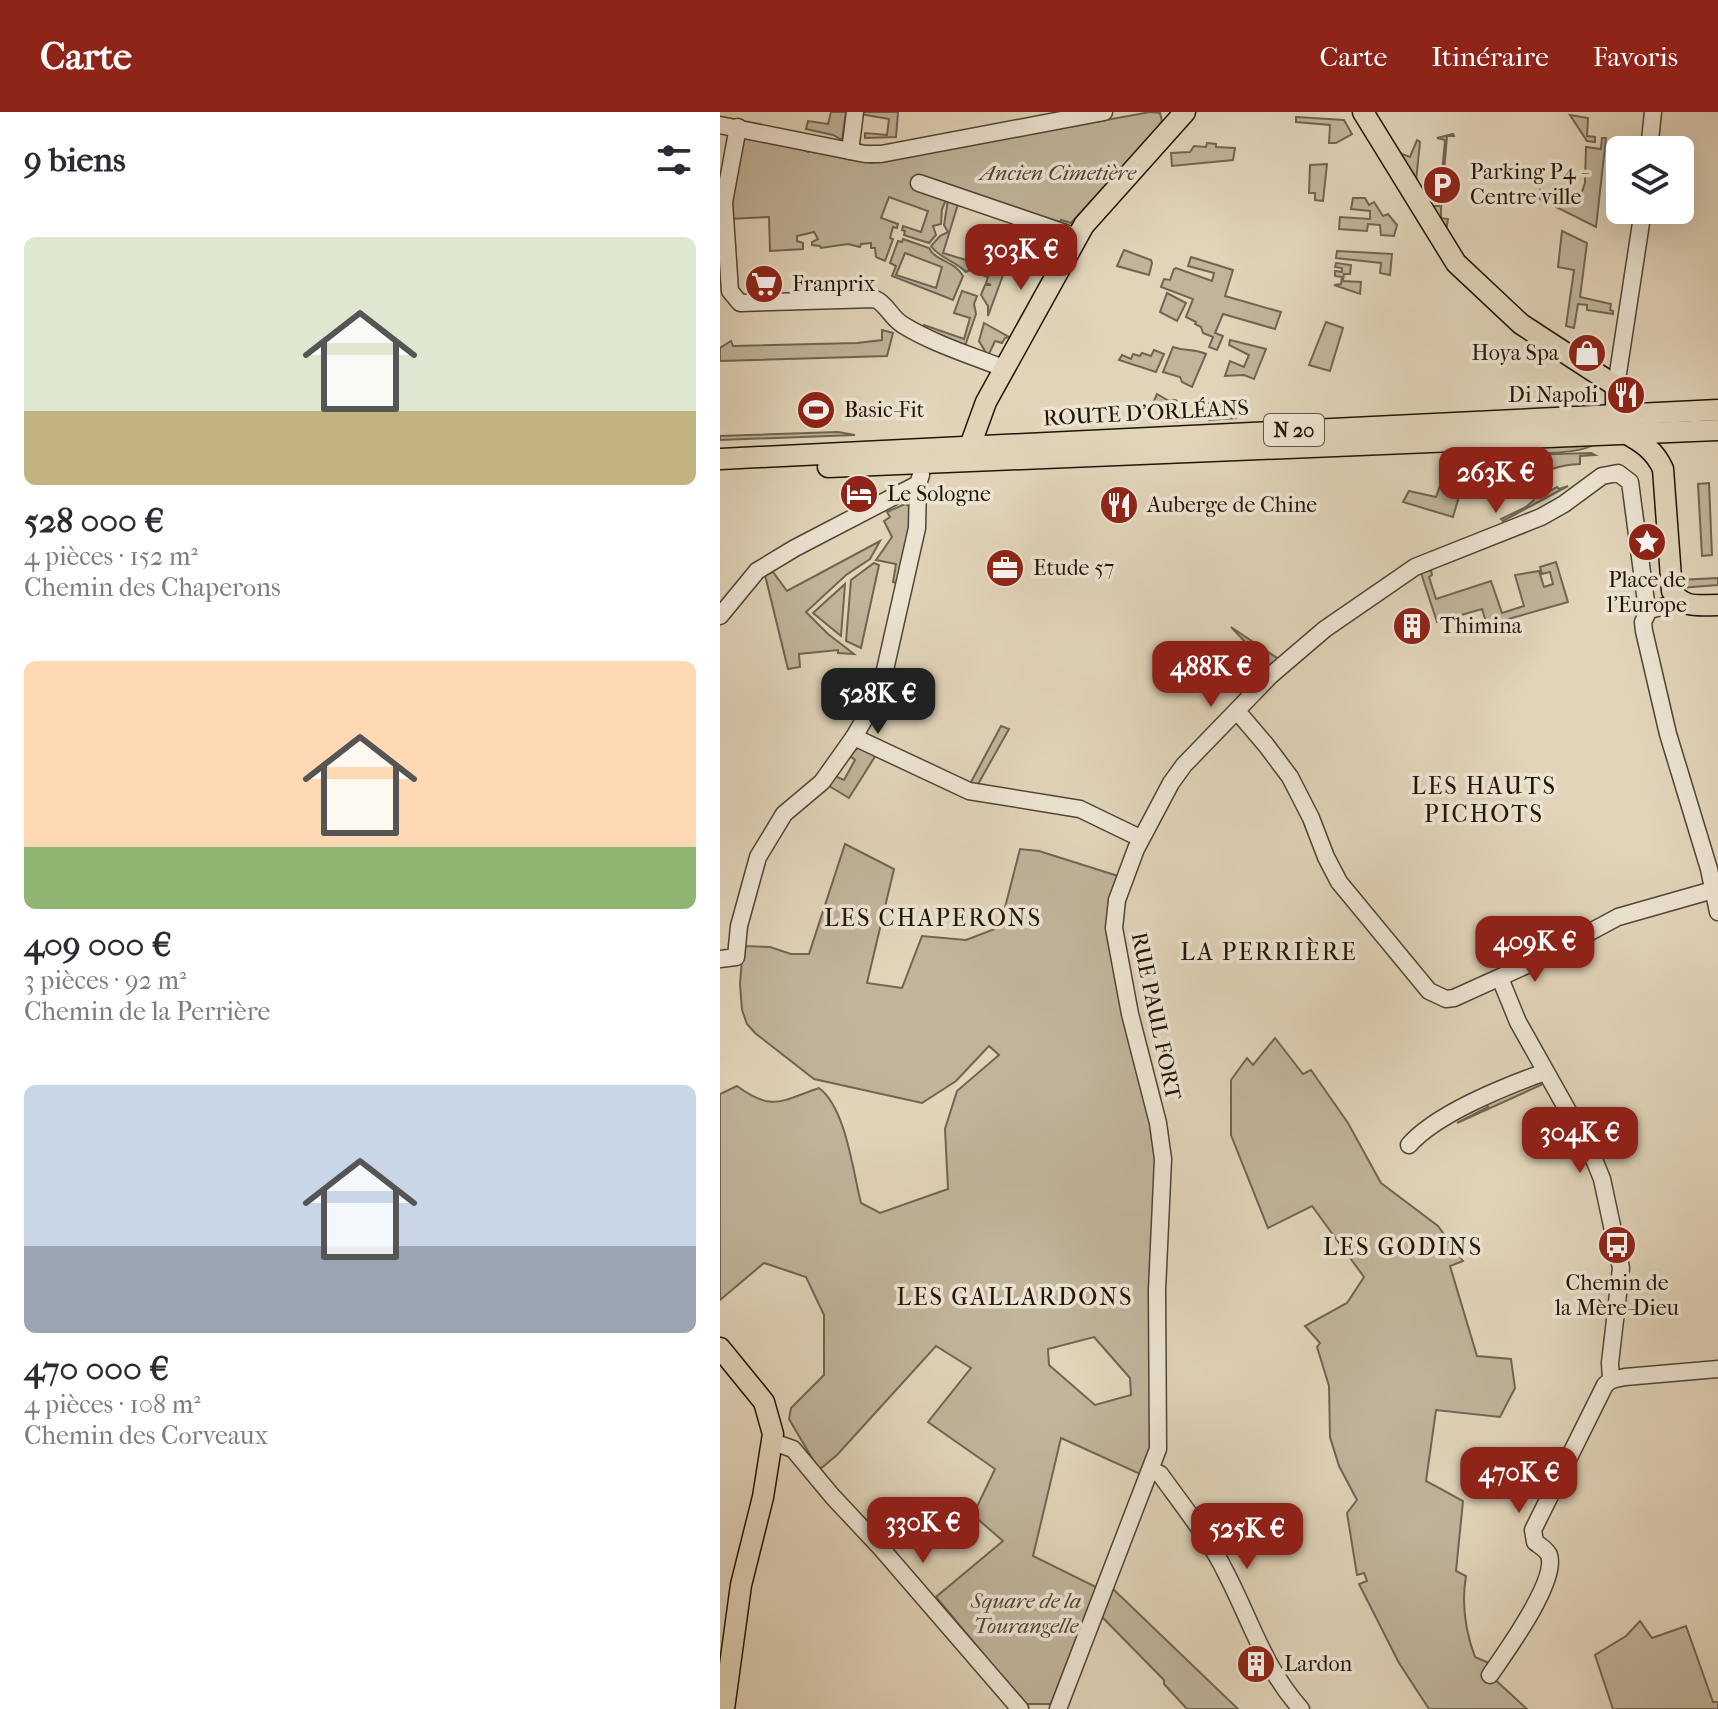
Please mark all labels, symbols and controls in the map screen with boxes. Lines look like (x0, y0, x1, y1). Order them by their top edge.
text: Carte (40, 34, 132, 79)
text: Carte (1320, 40, 1387, 73)
text: Itinéraire (1431, 40, 1549, 73)
text: Favoris (1593, 40, 1678, 73)
map controls (1606, 136, 1694, 224)
button: layers (1606, 136, 1694, 224)
icon: filters (652, 138, 696, 182)
text: 9 biens (24, 140, 126, 180)
place label: Parking P4 - Centre ville (1470, 159, 1589, 210)
park label: Ancien Cimetière (977, 160, 1137, 186)
parking icon: Parking P4 - Centre ville (1421, 164, 1463, 206)
pin: 303K € (956, 224, 1086, 292)
text: 303K € (983, 234, 1059, 265)
supermarket icon: Franprix (743, 263, 785, 305)
place label: Franprix (792, 271, 876, 297)
icon: home (288, 289, 432, 433)
shop icon: Hoya Spa (1566, 332, 1608, 374)
place label: Hoya Spa (1472, 340, 1560, 366)
restaurant icon: Di Napoli (1605, 374, 1647, 416)
place label: Di Napoli (1508, 382, 1599, 408)
sports icon: Basic-Fit (795, 389, 837, 431)
street label: ROUTE D'ORLÉANS (1042, 394, 1249, 431)
place label: Basic-Fit (844, 397, 925, 423)
road number: N 20 (1264, 414, 1324, 446)
pin: 263K € (1431, 447, 1561, 515)
text: 263K € (1457, 457, 1535, 488)
hotel icon: Le Sologne (838, 473, 880, 515)
place label: Le Sologne (887, 481, 991, 507)
restaurant icon: Auberge de Chine (1098, 484, 1140, 526)
place label: Auberge de Chine (1146, 492, 1317, 518)
text: 528 000 € (24, 501, 164, 541)
place icon: Place de l'Europe (1626, 521, 1668, 563)
text: 4 pièces · 152 m² (24, 541, 198, 572)
office icon: Etude 57 (984, 547, 1026, 589)
place label: Etude 57 (1033, 555, 1114, 581)
place label: Place de l'Europe (1606, 567, 1687, 618)
text: Chemin des Chaperons (24, 572, 281, 603)
building icon: Thimina (1391, 605, 1433, 647)
place label: Thimina (1440, 613, 1523, 639)
pin: 488K € (1146, 641, 1276, 709)
text: 488K € (1170, 651, 1252, 682)
pin: 528K € (813, 668, 943, 736)
text: 528K € (839, 678, 917, 709)
icon: home (288, 713, 432, 857)
district label: LES HAUTS PICHOTS (1411, 772, 1557, 828)
district label: LES CHAPERONS (824, 904, 1042, 932)
pin: 409K € (1470, 916, 1600, 984)
text: 409 000 € (24, 925, 172, 965)
text: 409K € (1493, 926, 1577, 957)
street label: RUE PAUL FORT (1126, 930, 1187, 1103)
district label: LA PERRIÈRE (1180, 937, 1358, 966)
text: 3 pièces · 92 m² (24, 965, 186, 996)
text: Chemin de la Perrière (24, 996, 270, 1027)
pin: 304K € (1515, 1107, 1645, 1175)
text: 304K € (1540, 1117, 1620, 1148)
icon: home (288, 1137, 432, 1281)
bus stop icon: Chemin de la Mère-Dieu (1596, 1224, 1638, 1266)
district label: LES GODINS (1323, 1233, 1483, 1261)
place label: Chemin de la Mère-Dieu (1554, 1270, 1680, 1321)
district label: LES GALLARDONS (897, 1283, 1133, 1311)
text: 470 000 € (24, 1349, 169, 1389)
text: 4 pièces · 108 m² (24, 1389, 201, 1420)
text: Chemin des Corveaux (24, 1420, 268, 1451)
pin: 470K € (1454, 1447, 1584, 1515)
text: 470K € (1478, 1457, 1560, 1488)
pin: 330K € (858, 1497, 988, 1565)
pin: 525K € (1182, 1503, 1312, 1571)
text: 330K € (885, 1507, 961, 1538)
text: 525K € (1209, 1513, 1285, 1544)
park label: Square de la Tourangelle (970, 1588, 1081, 1639)
building icon: Lardon (1235, 1643, 1277, 1685)
place label: Lardon (1284, 1651, 1353, 1677)

